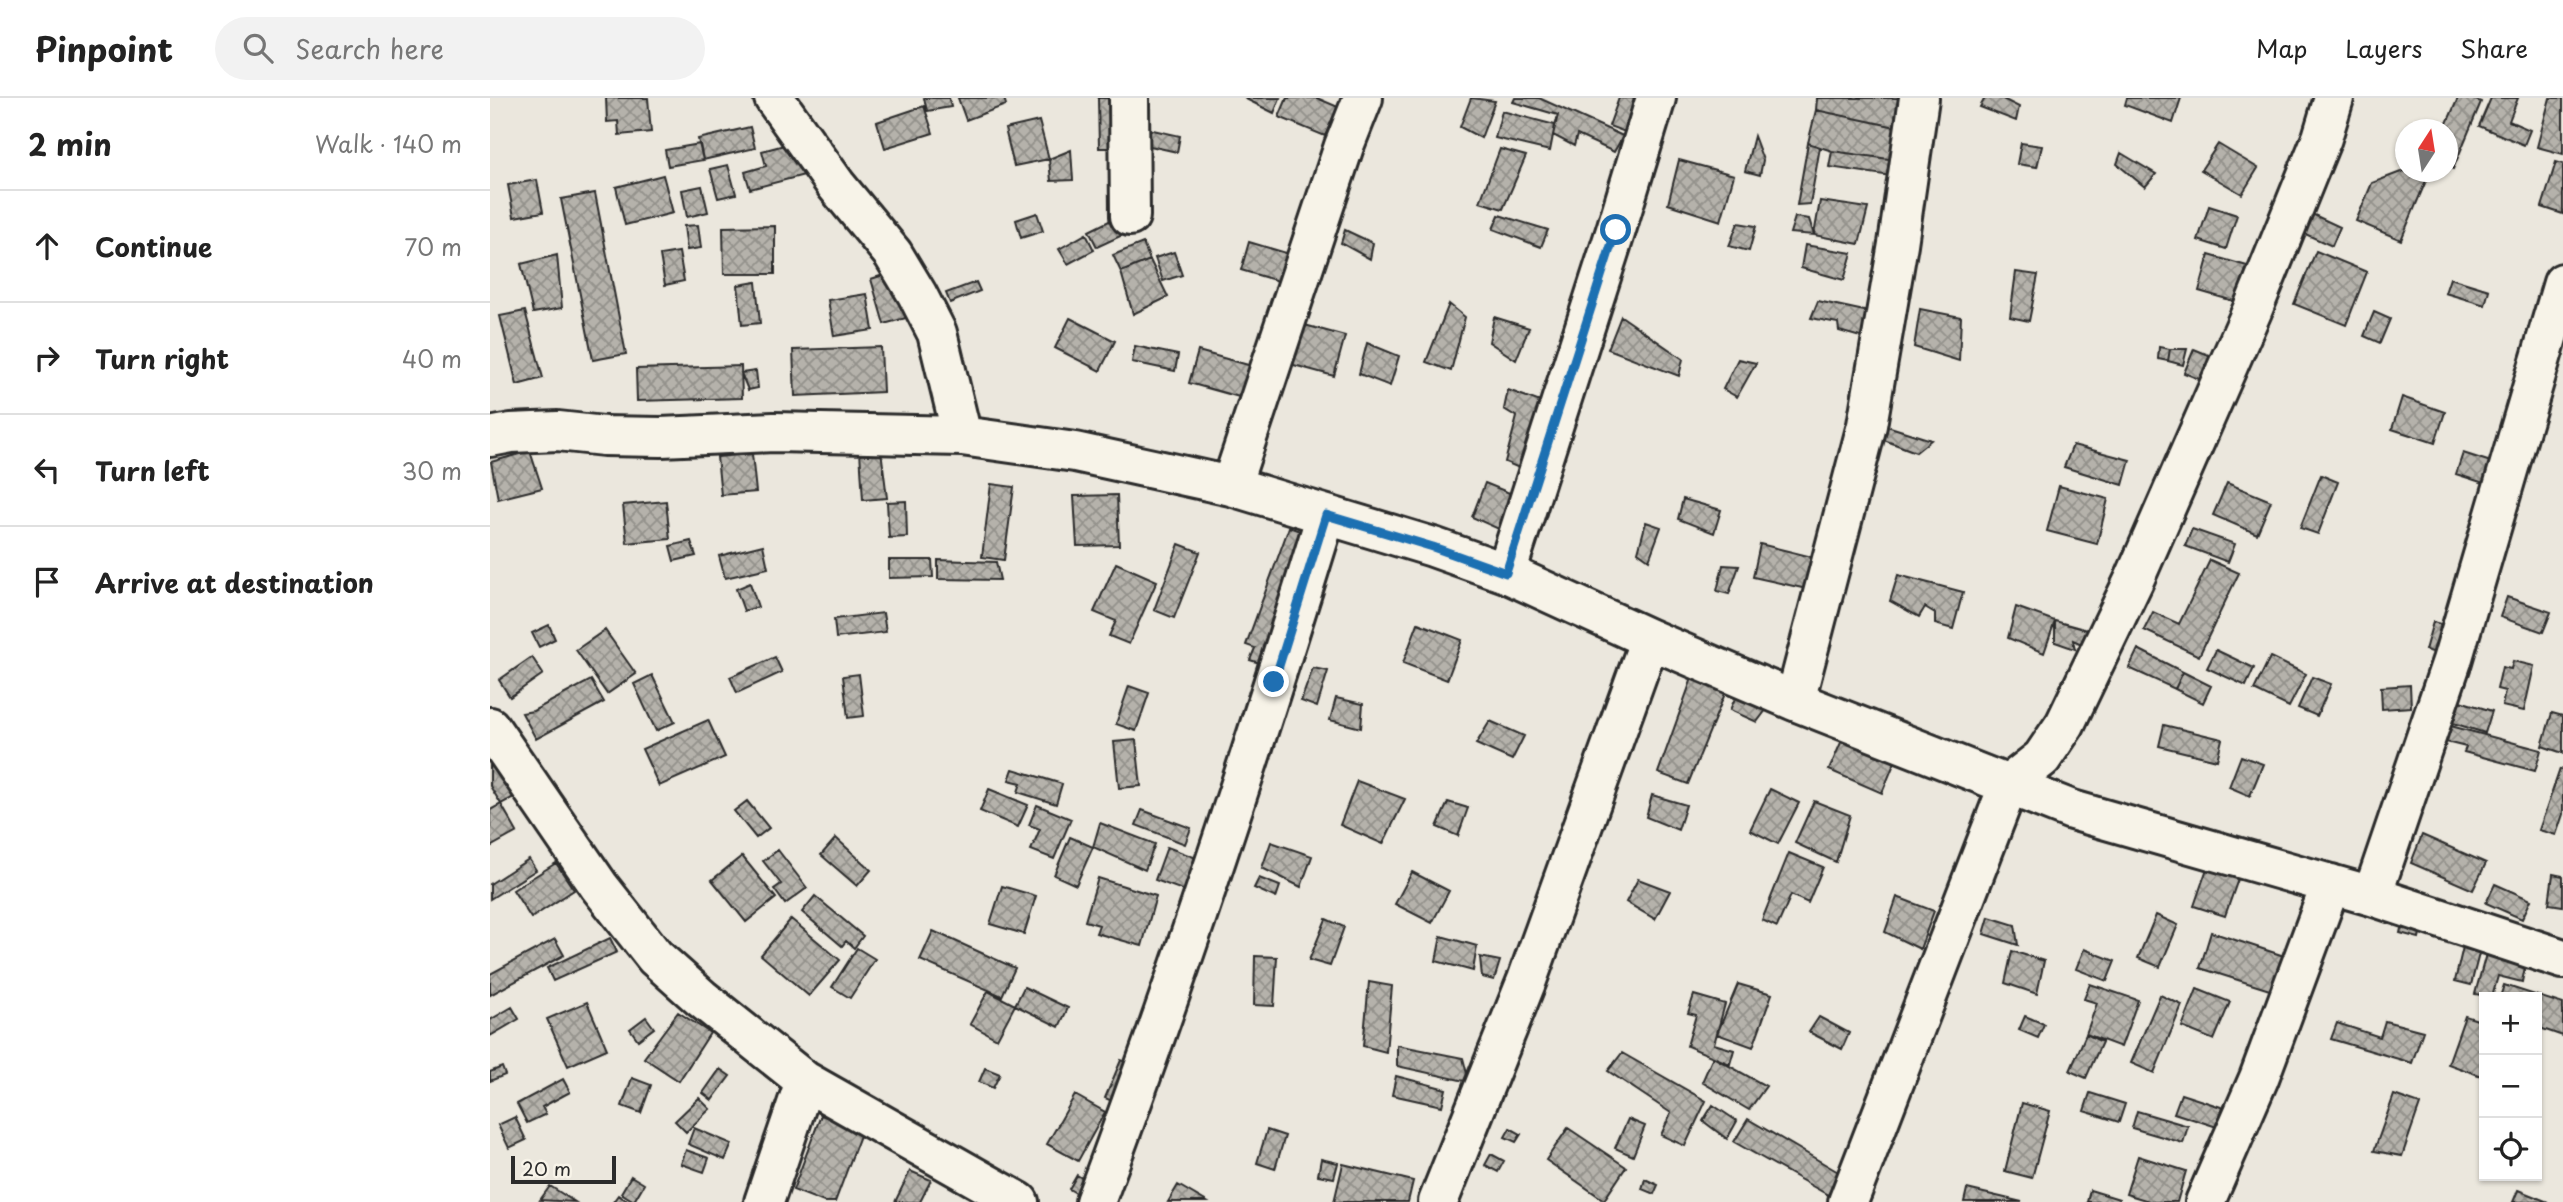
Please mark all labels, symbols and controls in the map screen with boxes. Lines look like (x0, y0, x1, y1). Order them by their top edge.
search box (215, 17, 705, 80)
text: Pinpoint (35, 23, 173, 73)
icon: search (239, 29, 277, 67)
text: Search here (295, 29, 444, 68)
text: Map (2256, 30, 2307, 66)
text: Layers (2345, 30, 2422, 66)
text: Share (2460, 30, 2528, 66)
north arrow (2395, 119, 2458, 182)
text: 2 min (28, 121, 112, 166)
text: Walk · 140 m (315, 126, 462, 161)
route start (1600, 214, 1631, 245)
icon: ahead (28, 227, 66, 265)
text: Continue (95, 227, 212, 266)
text: 70 m (404, 229, 462, 264)
icon: right (28, 339, 66, 377)
text: Turn right (95, 339, 229, 378)
text: 40 m (402, 341, 462, 376)
icon: left (28, 451, 66, 489)
text: Turn left (95, 451, 210, 490)
text: 30 m (401, 453, 462, 488)
icon: arrive (28, 563, 66, 601)
text: Arrive at destination (95, 563, 374, 602)
route end (1258, 666, 1289, 697)
map controls (2479, 992, 2542, 1181)
button: + (2479, 992, 2542, 1055)
button: − (2479, 1055, 2542, 1118)
button: locate (2479, 1118, 2542, 1181)
scale bar (511, 1153, 616, 1185)
text: 20 m (522, 1154, 571, 1182)

